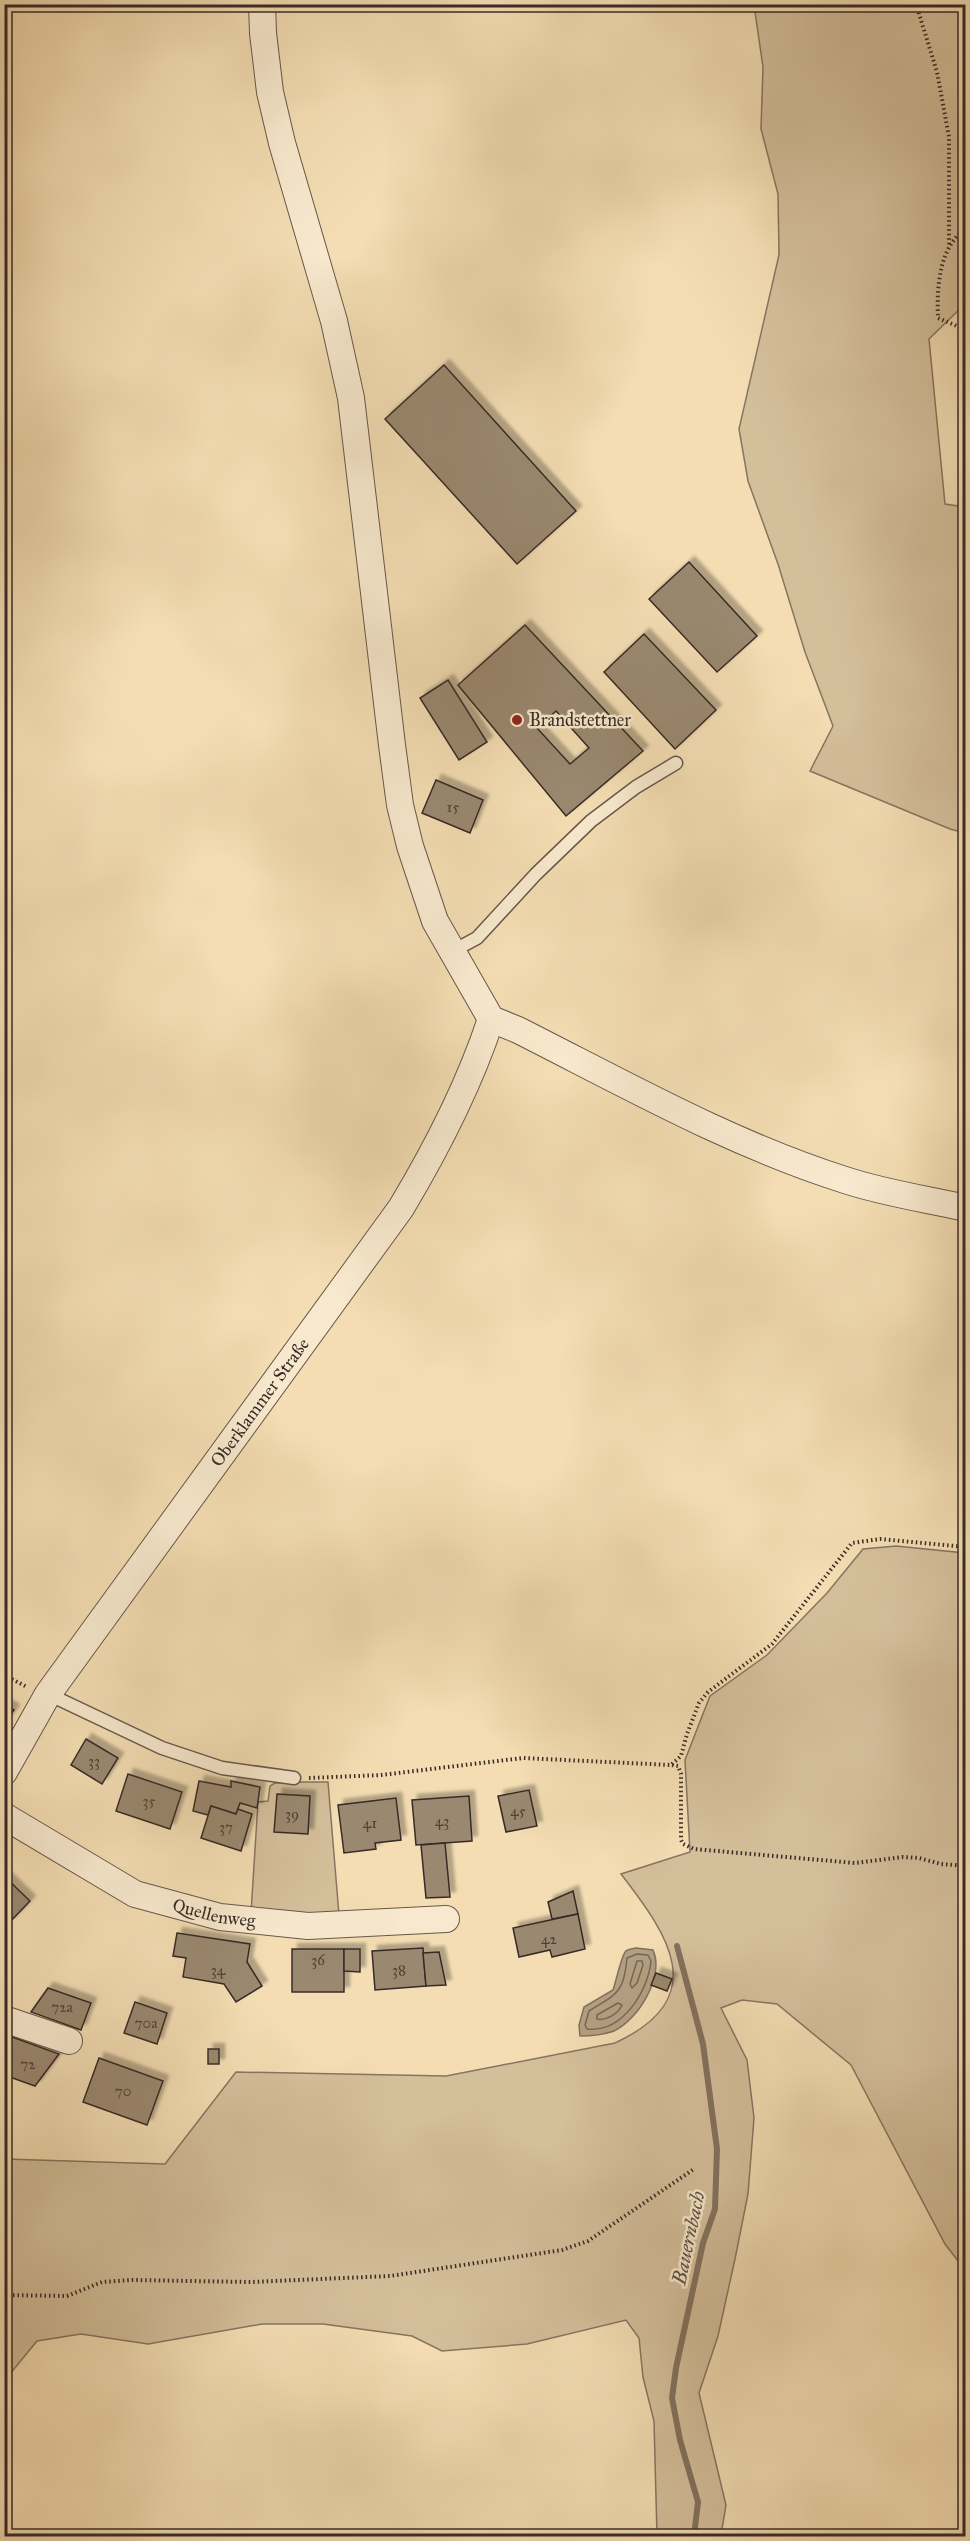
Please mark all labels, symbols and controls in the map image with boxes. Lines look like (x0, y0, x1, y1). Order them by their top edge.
place label: Brandstettner (529, 709, 631, 731)
marker: Brandstettner (510, 713, 524, 727)
house number: 15 (447, 798, 459, 816)
street label: Oberklammer Straße (206, 1334, 314, 1471)
house number: 33 (88, 1752, 100, 1770)
house number: 35 (143, 1792, 156, 1810)
house number: 45 (510, 1802, 526, 1820)
house number: 39 (285, 1805, 299, 1823)
house number: 43 (435, 1812, 449, 1830)
house number: 41 (363, 1814, 377, 1832)
house number: 37 (219, 1818, 233, 1836)
street label: Quellenweg (170, 1894, 257, 1933)
house number: 42 (541, 1930, 557, 1948)
house number: 36 (311, 1951, 326, 1969)
house number: 34 (211, 1961, 226, 1979)
house number: 38 (392, 1961, 406, 1979)
house number: 72a (51, 1998, 74, 2016)
house number: 70a (134, 2014, 158, 2032)
house number: 72 (20, 2055, 36, 2073)
house number: 70 (115, 2082, 131, 2100)
water label: Bauernbach (666, 2189, 710, 2288)

